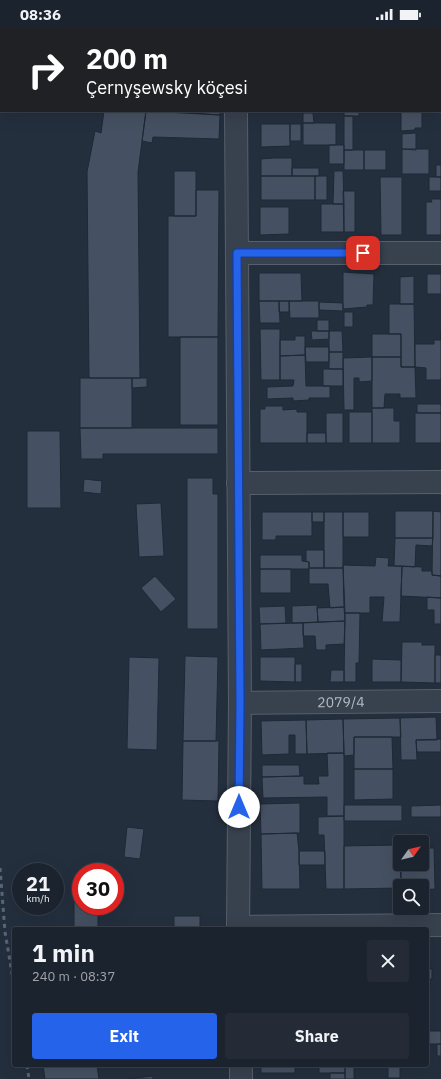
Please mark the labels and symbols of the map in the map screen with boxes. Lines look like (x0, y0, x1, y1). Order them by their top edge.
pin (346, 236, 380, 270)
street label: 2079/4 (317, 693, 365, 711)
position arrow (218, 786, 260, 828)
north arrow (393, 835, 429, 871)
speed limit sign: 30 (72, 863, 124, 915)

